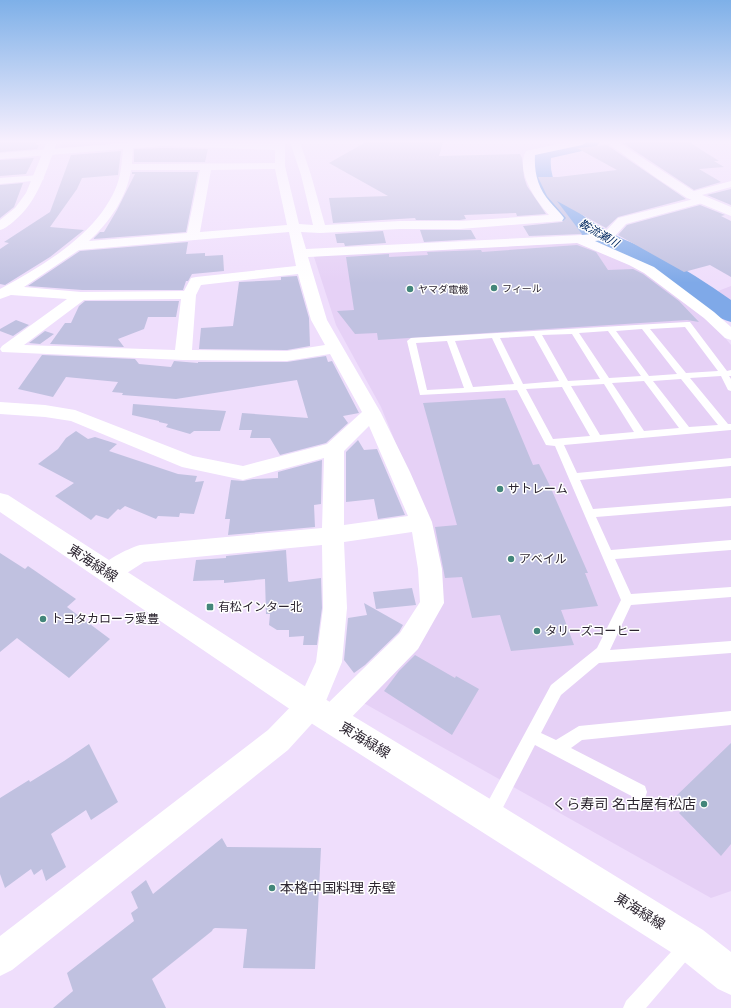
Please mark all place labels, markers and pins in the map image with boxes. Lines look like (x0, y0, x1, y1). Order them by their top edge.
place label: フィール (502, 282, 542, 295)
place label: ヤマダ電機 (418, 283, 468, 296)
marker: フィール (489, 283, 499, 293)
marker: ヤマダ電機 (405, 284, 415, 294)
place label: サトレーム (508, 481, 568, 496)
marker: サトレーム (495, 484, 505, 494)
place label: アベイル (519, 551, 567, 566)
marker: アベイル (506, 554, 516, 564)
place label: 有松インター北 (218, 599, 302, 614)
marker: 有松インター北 (205, 602, 215, 612)
place label: トヨタカローラ愛豊 (51, 611, 159, 626)
marker: トヨタカローラ愛豊 (38, 614, 48, 624)
place label: タリーズコーヒー (545, 623, 640, 638)
marker: タリーズコーヒー (532, 626, 542, 636)
place label: くら寿司 名古屋有松店 (552, 795, 696, 813)
marker: くら寿司 名古屋有松店 (699, 799, 709, 809)
place label: 本格中国料理 赤壁 (280, 879, 396, 897)
marker: 本格中国料理 赤壁 (267, 883, 277, 893)

